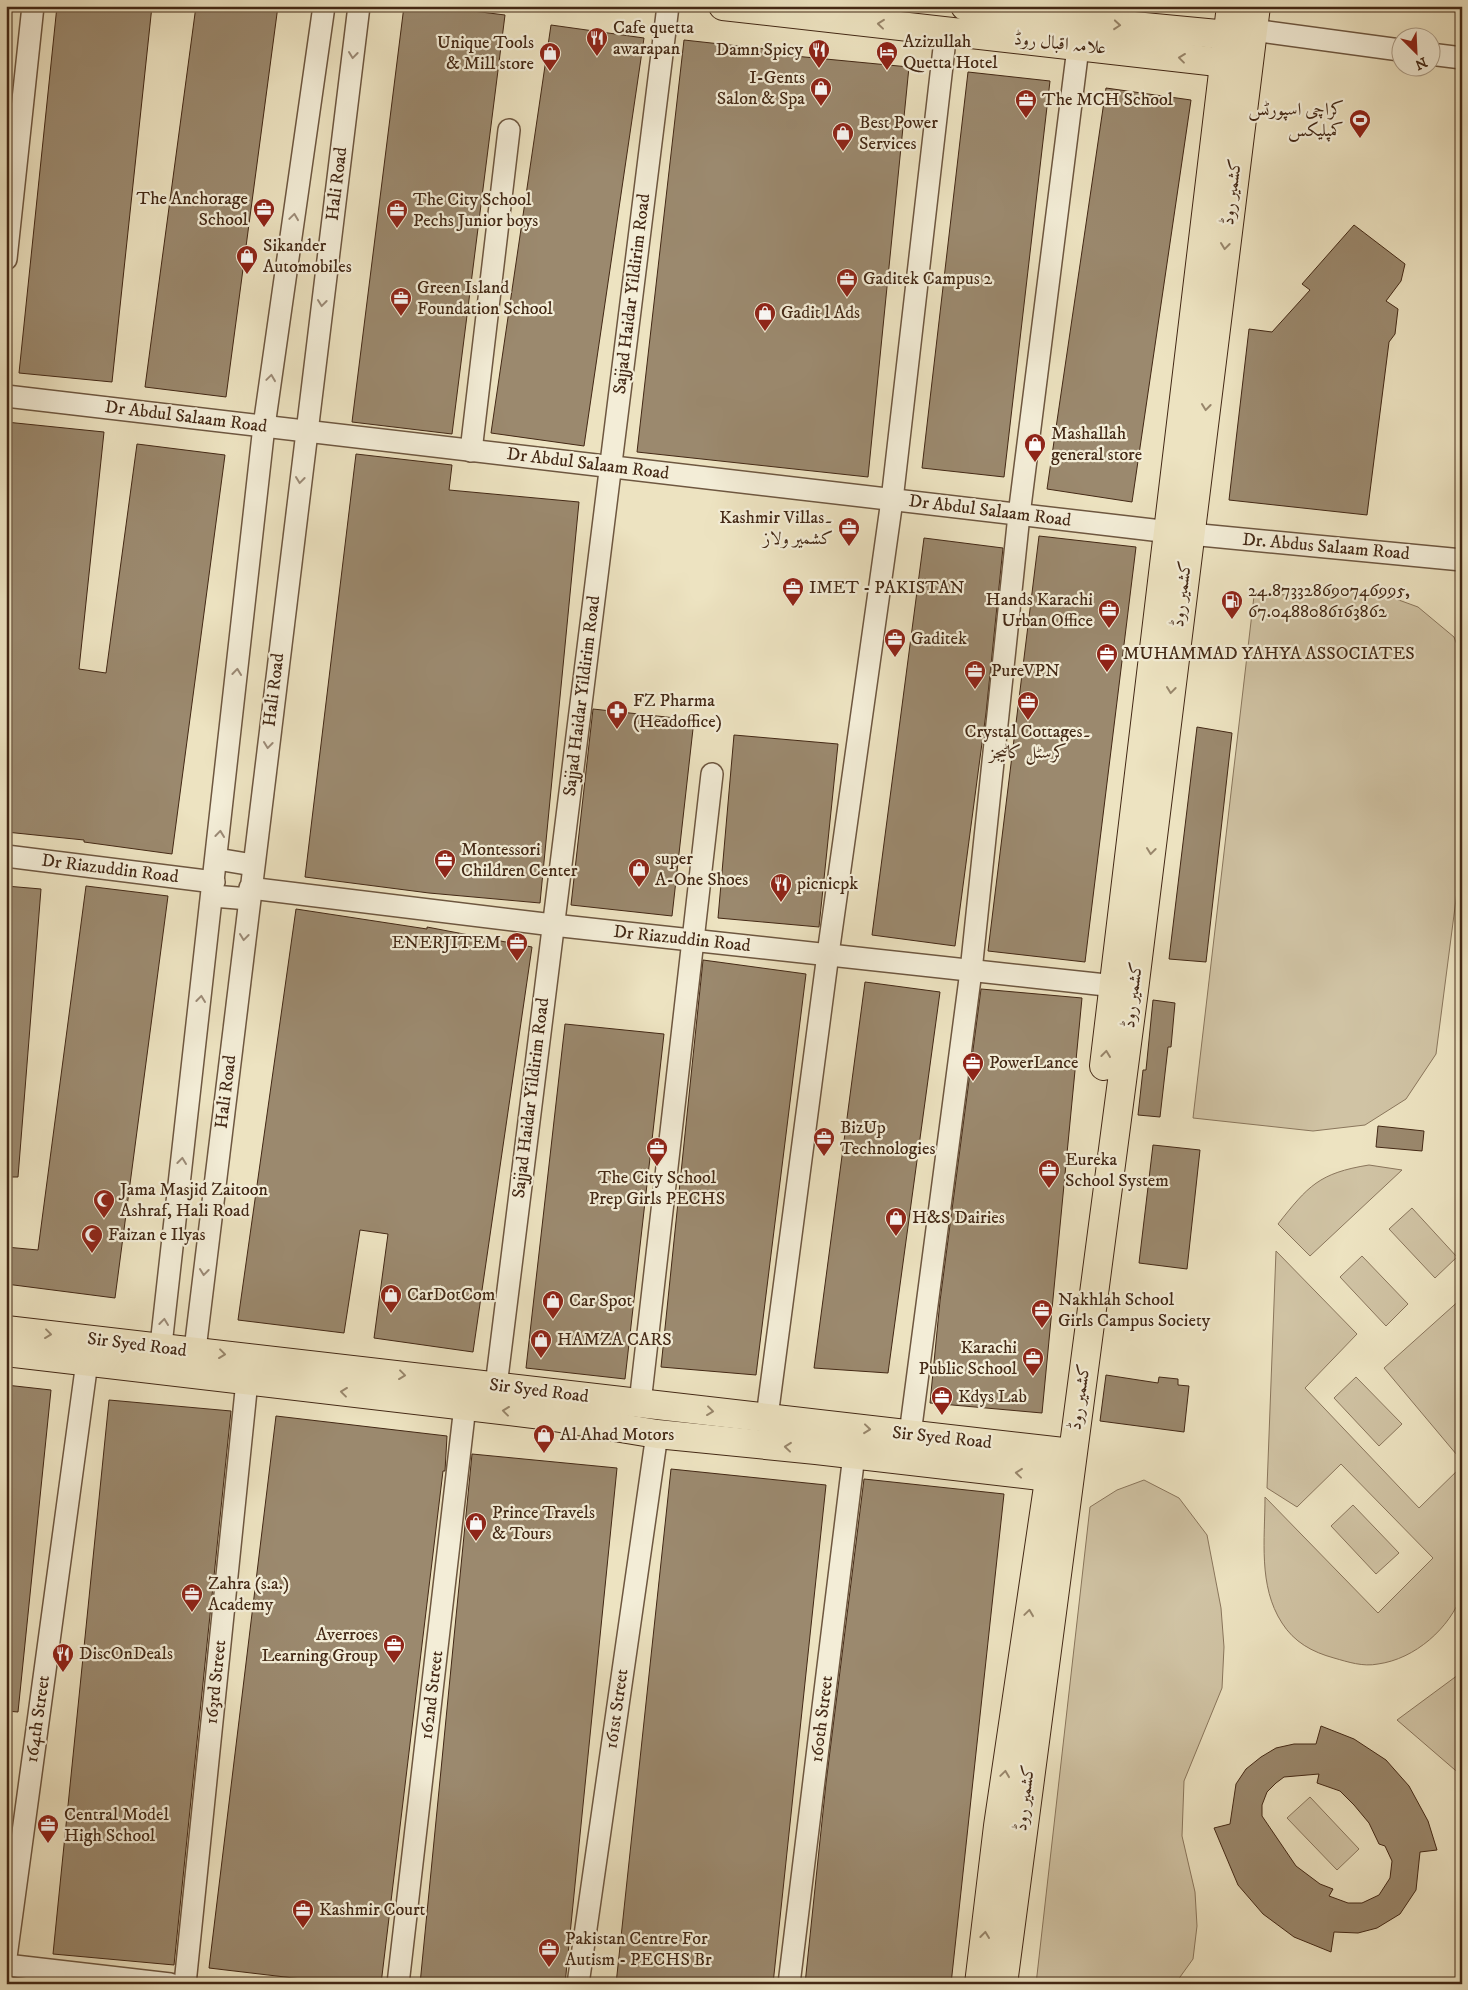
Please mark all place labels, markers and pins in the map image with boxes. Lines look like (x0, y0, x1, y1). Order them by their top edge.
place label: Cafe quetta awarapan (613, 17, 694, 60)
restaurant icon: Cafe quetta awarapan (585, 26, 609, 57)
place label: Azizullah Quetta Hotel (903, 31, 998, 74)
place label: Unique Tools & Mill store (437, 32, 534, 75)
restaurant icon: Damn Spicy (807, 38, 831, 69)
place label: Damn Spicy (716, 39, 803, 61)
hotel icon: Azizullah Quetta Hotel (875, 40, 899, 71)
shop icon: Unique Tools & Mill store (538, 41, 562, 72)
place label: I-Gents Salon & Spa (717, 67, 805, 110)
shop icon: I-Gents Salon & Spa (809, 76, 833, 107)
office icon: The MCH School (1014, 88, 1038, 119)
place label: The MCH School (1042, 89, 1174, 111)
place label: کراچی اسپورٹس کمپلیکس (1248, 99, 1344, 142)
sports icon: کراچی اسپورٹس کمپلیکس (1348, 108, 1372, 139)
place label: Best Power Services (859, 112, 938, 155)
shop icon: Best Power Services (831, 121, 855, 152)
place label: The Anchorage School (136, 188, 249, 231)
place label: The City School Pechs Junior boys (413, 189, 538, 232)
office icon: The Anchorage School (252, 197, 276, 228)
office icon: The City School Pechs Junior boys (385, 198, 409, 229)
place label: Sikander Automobiles (263, 235, 352, 278)
shop icon: Sikander Automobiles (235, 244, 259, 275)
office icon: Gaditek Campus 2 (835, 267, 859, 298)
place label: Gaditek Campus 2 (863, 268, 993, 290)
place label: Green Island Foundation School (417, 277, 553, 320)
office icon: Green Island Foundation School (389, 286, 413, 317)
shop icon: Gadit l Ads (753, 301, 777, 332)
place label: Gadit l Ads (781, 302, 860, 324)
place label: Mashallah general store (1051, 423, 1142, 466)
shop icon: Mashallah general store (1023, 432, 1047, 463)
place label: Kashmir Villas۔ کشمیر ولاز (719, 507, 833, 550)
office icon: Kashmir Villas۔ کشمیر ولاز (837, 516, 861, 547)
office icon: IMET - PAKISTAN (781, 576, 805, 607)
place label: IMET - PAKISTAN (809, 577, 965, 599)
place label: 24.873328690746995, 67.0488086163862 (1248, 580, 1410, 623)
place label: Hands Karachi Urban Office (986, 589, 1093, 632)
fuel station icon: 24.873328690746995, 67.0488086163862 (1220, 589, 1244, 620)
office icon: Hands Karachi Urban Office (1097, 598, 1121, 629)
office icon: Gaditek (883, 627, 907, 658)
place label: Gaditek (911, 628, 967, 650)
office icon: MUHAMMAD YAHYA ASSOCIATES (1095, 642, 1119, 673)
place label: MUHAMMAD YAHYA ASSOCIATES (1123, 643, 1415, 665)
office icon: PureVPN (963, 659, 987, 690)
place label: PureVPN (991, 660, 1060, 682)
place label: FZ Pharma (Headoffice) (633, 690, 722, 733)
office icon: Crystal Cottages۔ کرسٹل کاٹیجز (1016, 690, 1040, 721)
pharmacy icon: FZ Pharma (Headoffice) (605, 699, 629, 730)
place label: Crystal Cottages۔ کرسٹل کاٹیجز (965, 721, 1091, 765)
place label: Montessori Children Center (461, 839, 578, 882)
office icon: Montessori Children Center (433, 848, 457, 879)
place label: super A-One Shoes (655, 848, 748, 891)
shop icon: super A-One Shoes (627, 857, 651, 888)
restaurant icon: picnicpk (769, 872, 793, 903)
place label: picnicpk (796, 873, 858, 895)
office icon: ENERJITEM (505, 931, 529, 962)
place label: ENERJITEM (392, 932, 501, 954)
office icon: PowerLance (961, 1051, 985, 1082)
place label: PowerLance (989, 1052, 1078, 1074)
place label: BizUp Technologies (840, 1117, 935, 1160)
office icon: BizUp Technologies (812, 1126, 836, 1157)
office icon: The City School Prep Girls PECHS (645, 1136, 669, 1167)
place label: Eureka School System (1065, 1149, 1169, 1192)
office icon: Eureka School System (1037, 1158, 1061, 1189)
place label: The City School Prep Girls PECHS (589, 1167, 725, 1210)
place label: Jama Masjid Zaitoon Ashraf, Hali Road (118, 1179, 268, 1222)
mosque icon: Jama Masjid Zaitoon Ashraf, Hali Road (92, 1188, 116, 1219)
shop icon: H&S Dairies (884, 1206, 908, 1237)
place label: H&S Dairies (912, 1207, 1005, 1229)
mosque icon: Faizan e Ilyas (80, 1223, 104, 1254)
place label: Faizan e Ilyas (108, 1224, 206, 1246)
shop icon: CarDotCom (379, 1283, 403, 1314)
place label: CarDotCom (407, 1284, 495, 1306)
shop icon: Car Spot (541, 1289, 565, 1320)
place label: Nakhlah School Girls Campus Society (1058, 1289, 1211, 1332)
place label: Car Spot (569, 1290, 632, 1312)
office icon: Nakhlah School Girls Campus Society (1030, 1298, 1054, 1329)
shop icon: HAMZA CARS (529, 1328, 553, 1359)
place label: HAMZA CARS (557, 1329, 672, 1351)
place label: Karachi Public School (918, 1337, 1018, 1380)
office icon: Karachi Public School (1021, 1346, 1045, 1377)
office icon: Kdys Lab (930, 1385, 954, 1416)
place label: Kdys Lab (958, 1386, 1027, 1408)
shop icon: Al Ahad Motors (532, 1423, 556, 1454)
place label: Al Ahad Motors (560, 1424, 674, 1446)
place label: Prince Travels & Tours (492, 1502, 595, 1545)
shop icon: Prince Travels & Tours (464, 1511, 488, 1542)
place label: Zahra (s.a.) Academy (208, 1573, 289, 1616)
office icon: Zahra (s.a.) Academy (180, 1582, 204, 1613)
place label: Averroes Learning Group (261, 1624, 378, 1667)
office icon: Averroes Learning Group (382, 1633, 406, 1664)
restaurant icon: DiscOnDeals (51, 1642, 75, 1673)
place label: DiscOnDeals (79, 1643, 173, 1665)
place label: Central Model High School (64, 1804, 169, 1847)
office icon: Central Model High School (36, 1813, 60, 1844)
office icon: Kashmir Court (291, 1898, 315, 1929)
place label: Kashmir Court (319, 1899, 426, 1921)
place label: Pakistan Centre For Autism - PECHS Br (565, 1928, 712, 1971)
office icon: Pakistan Centre For Autism - PECHS Br (537, 1937, 561, 1968)

